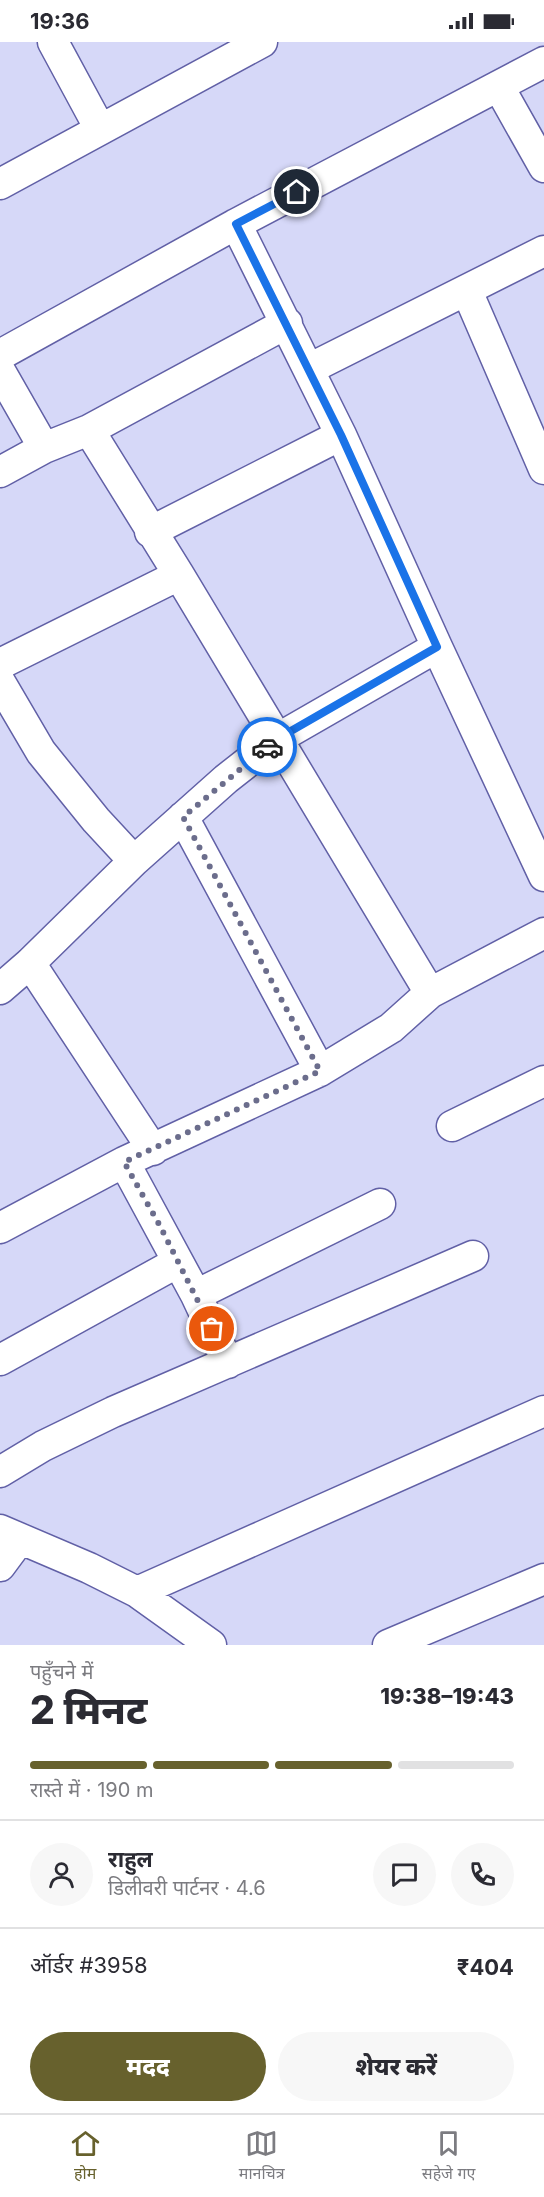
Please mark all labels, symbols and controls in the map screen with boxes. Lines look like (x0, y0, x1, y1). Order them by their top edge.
text: 19:36 (30, 8, 90, 34)
pin (271, 166, 322, 217)
icon: home (280, 175, 313, 208)
courier (237, 717, 297, 777)
icon: car (251, 731, 284, 764)
pin (186, 1303, 237, 1354)
icon: bag (195, 1312, 228, 1345)
text: पहुँचने में (30, 1660, 93, 1684)
text: 19:38–19:43 (380, 1683, 514, 1709)
text: 2 मिनट (30, 1686, 147, 1733)
text: रास्ते में · 190 m (30, 1778, 153, 1802)
button: person (30, 1843, 93, 1906)
button: chat (373, 1843, 436, 1906)
button: phone (451, 1843, 514, 1906)
text: राहुल (108, 1846, 153, 1872)
text: डिलीवरी पार्टनर · 4.6 (108, 1876, 266, 1900)
text: ऑर्डर #3958 (30, 1952, 148, 1978)
text: ₹404 (457, 1954, 514, 1980)
button: मदद (30, 2032, 266, 2101)
button: शेयर करें (278, 2032, 514, 2101)
tab: होम (69, 2127, 102, 2186)
tab: मानचित्र (239, 2127, 285, 2186)
tab: सहेजे गए (422, 2127, 475, 2186)

